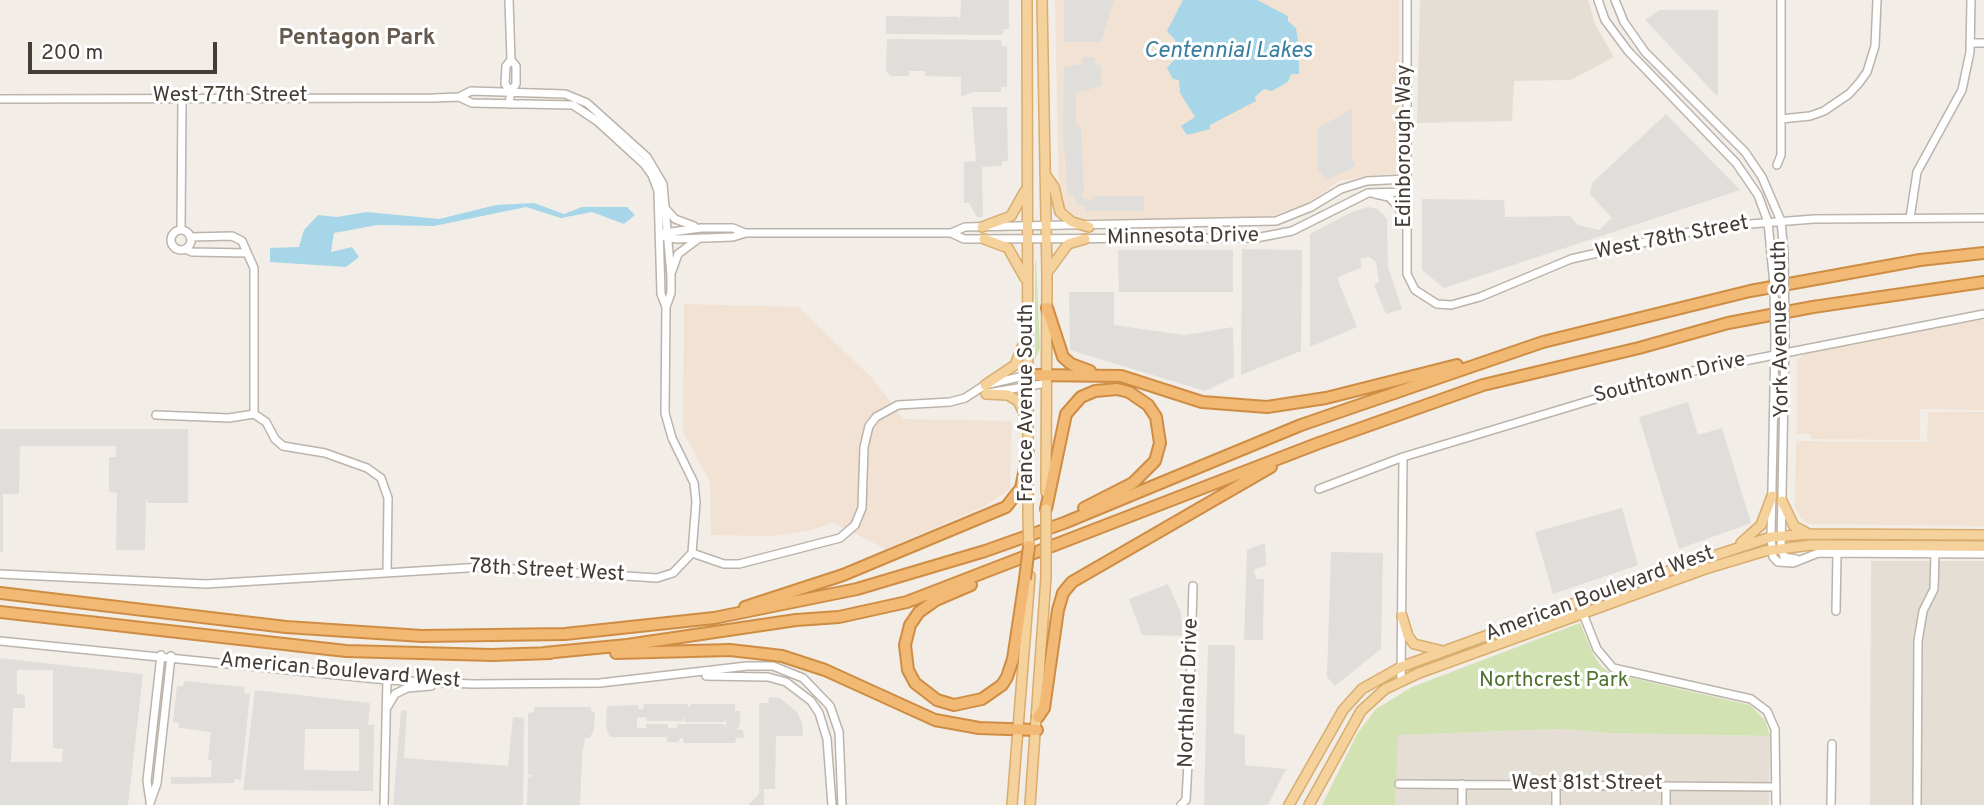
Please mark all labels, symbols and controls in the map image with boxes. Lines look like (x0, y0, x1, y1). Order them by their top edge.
district label: Pentagon Park (278, 25, 436, 53)
scale bar (32, 28, 220, 72)
water label: Centennial Lakes (1144, 38, 1312, 66)
text: 200 m (41, 40, 103, 67)
street label: Edinborough Way (1393, 64, 1419, 228)
street label: West 77th Street (153, 84, 307, 110)
street label: West 78th Street (1593, 212, 1751, 266)
street label: Minnesota Drive (1107, 224, 1259, 252)
street label: York Avenue South (1768, 240, 1796, 418)
street label: France Avenue South (1015, 304, 1041, 502)
street label: Southtown Drive (1591, 348, 1749, 410)
street label: American Boulevard West (1482, 542, 1718, 648)
street label: 78th Street West (469, 555, 625, 589)
street label: Northland Drive (1175, 618, 1205, 768)
street label: American Boulevard West (219, 649, 461, 695)
park label: Northcrest Park (1479, 669, 1629, 695)
street label: West 81st Street (1511, 772, 1663, 798)

